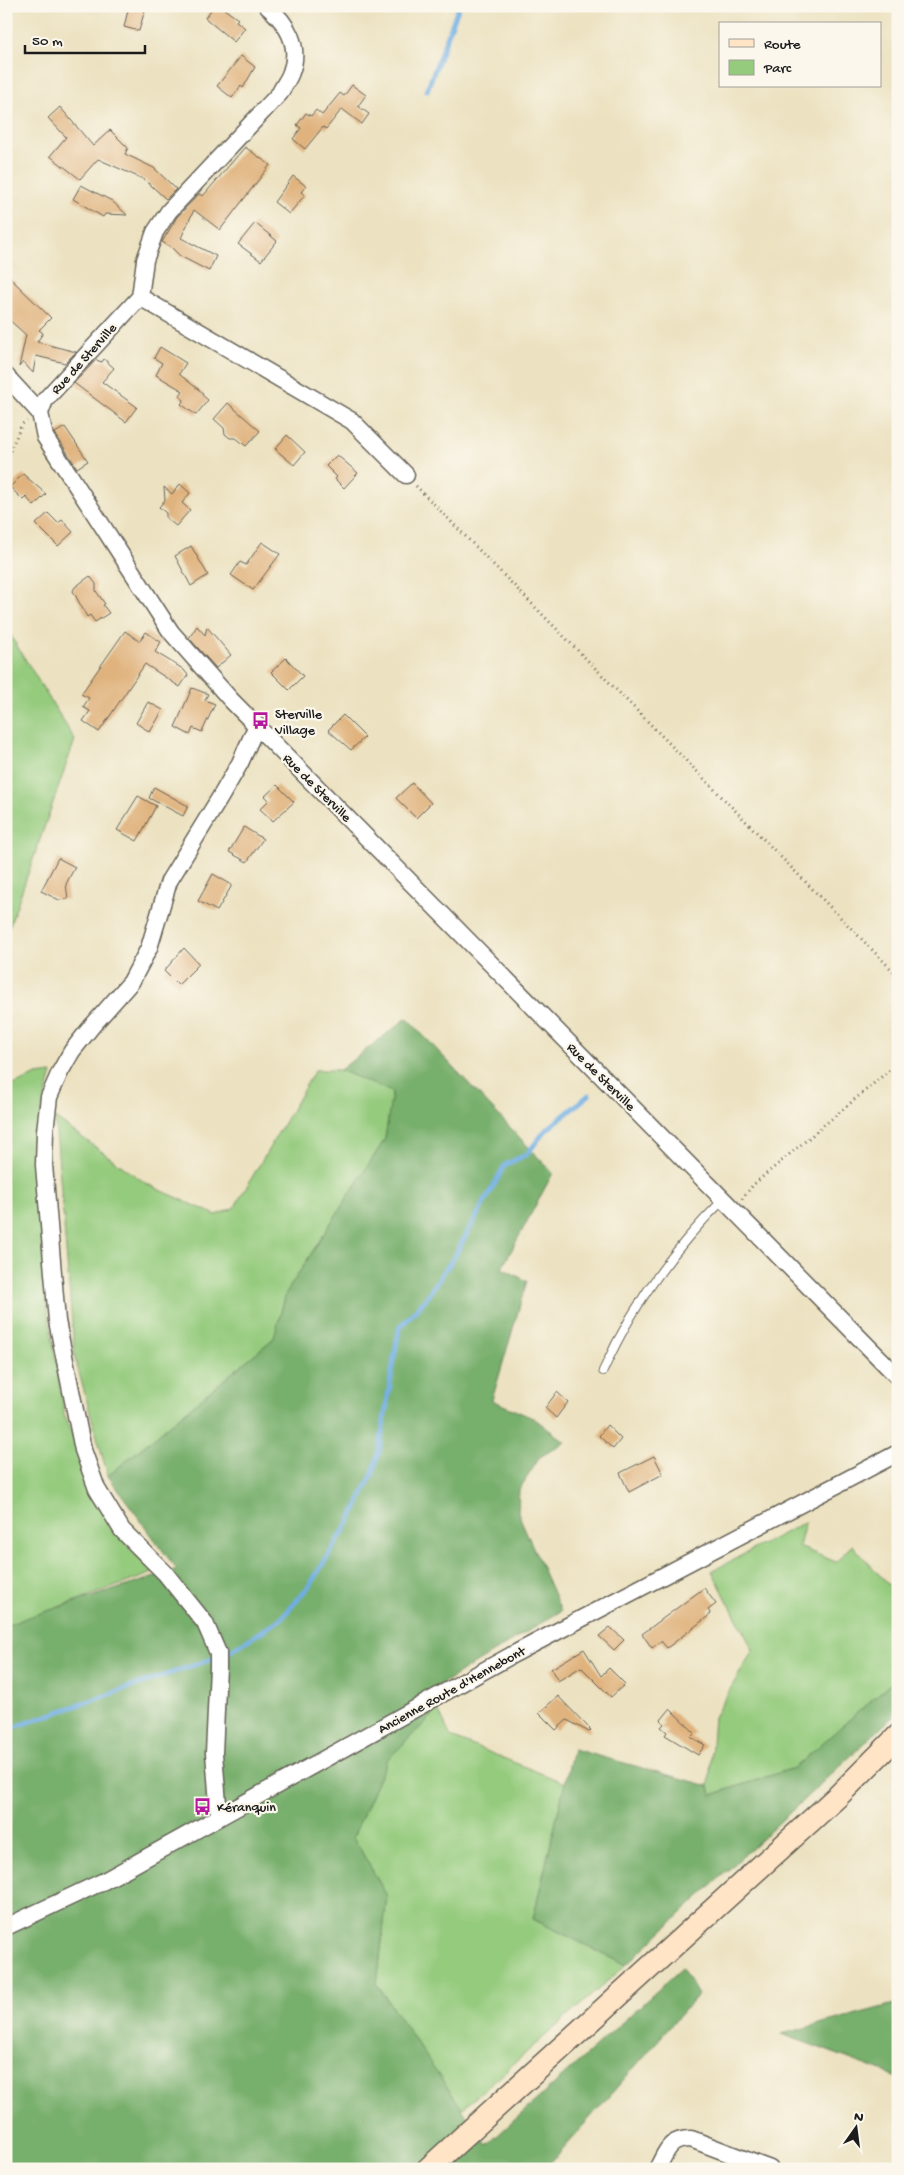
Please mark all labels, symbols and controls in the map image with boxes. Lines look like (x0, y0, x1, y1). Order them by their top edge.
scale bar (25, 22, 145, 54)
legend (719, 22, 882, 88)
text: 50 m (32, 33, 63, 51)
text: Route (764, 36, 801, 54)
text: Parc (763, 60, 792, 78)
street label: Rue de Sterville (48, 320, 122, 399)
place label: Sterville Village (274, 707, 323, 740)
bus stop icon: Sterville Village (251, 711, 271, 731)
street label: Rue de Sterville (278, 751, 355, 827)
street label: Rue de Sterville (562, 1040, 639, 1116)
street label: Ancienne Route d'Hennebont (376, 1643, 530, 1739)
bus stop icon: Kéranquin (193, 1796, 213, 1816)
place label: Kéranquin (217, 1800, 276, 1817)
north arrow (832, 2102, 882, 2152)
text: N (852, 2108, 865, 2127)

